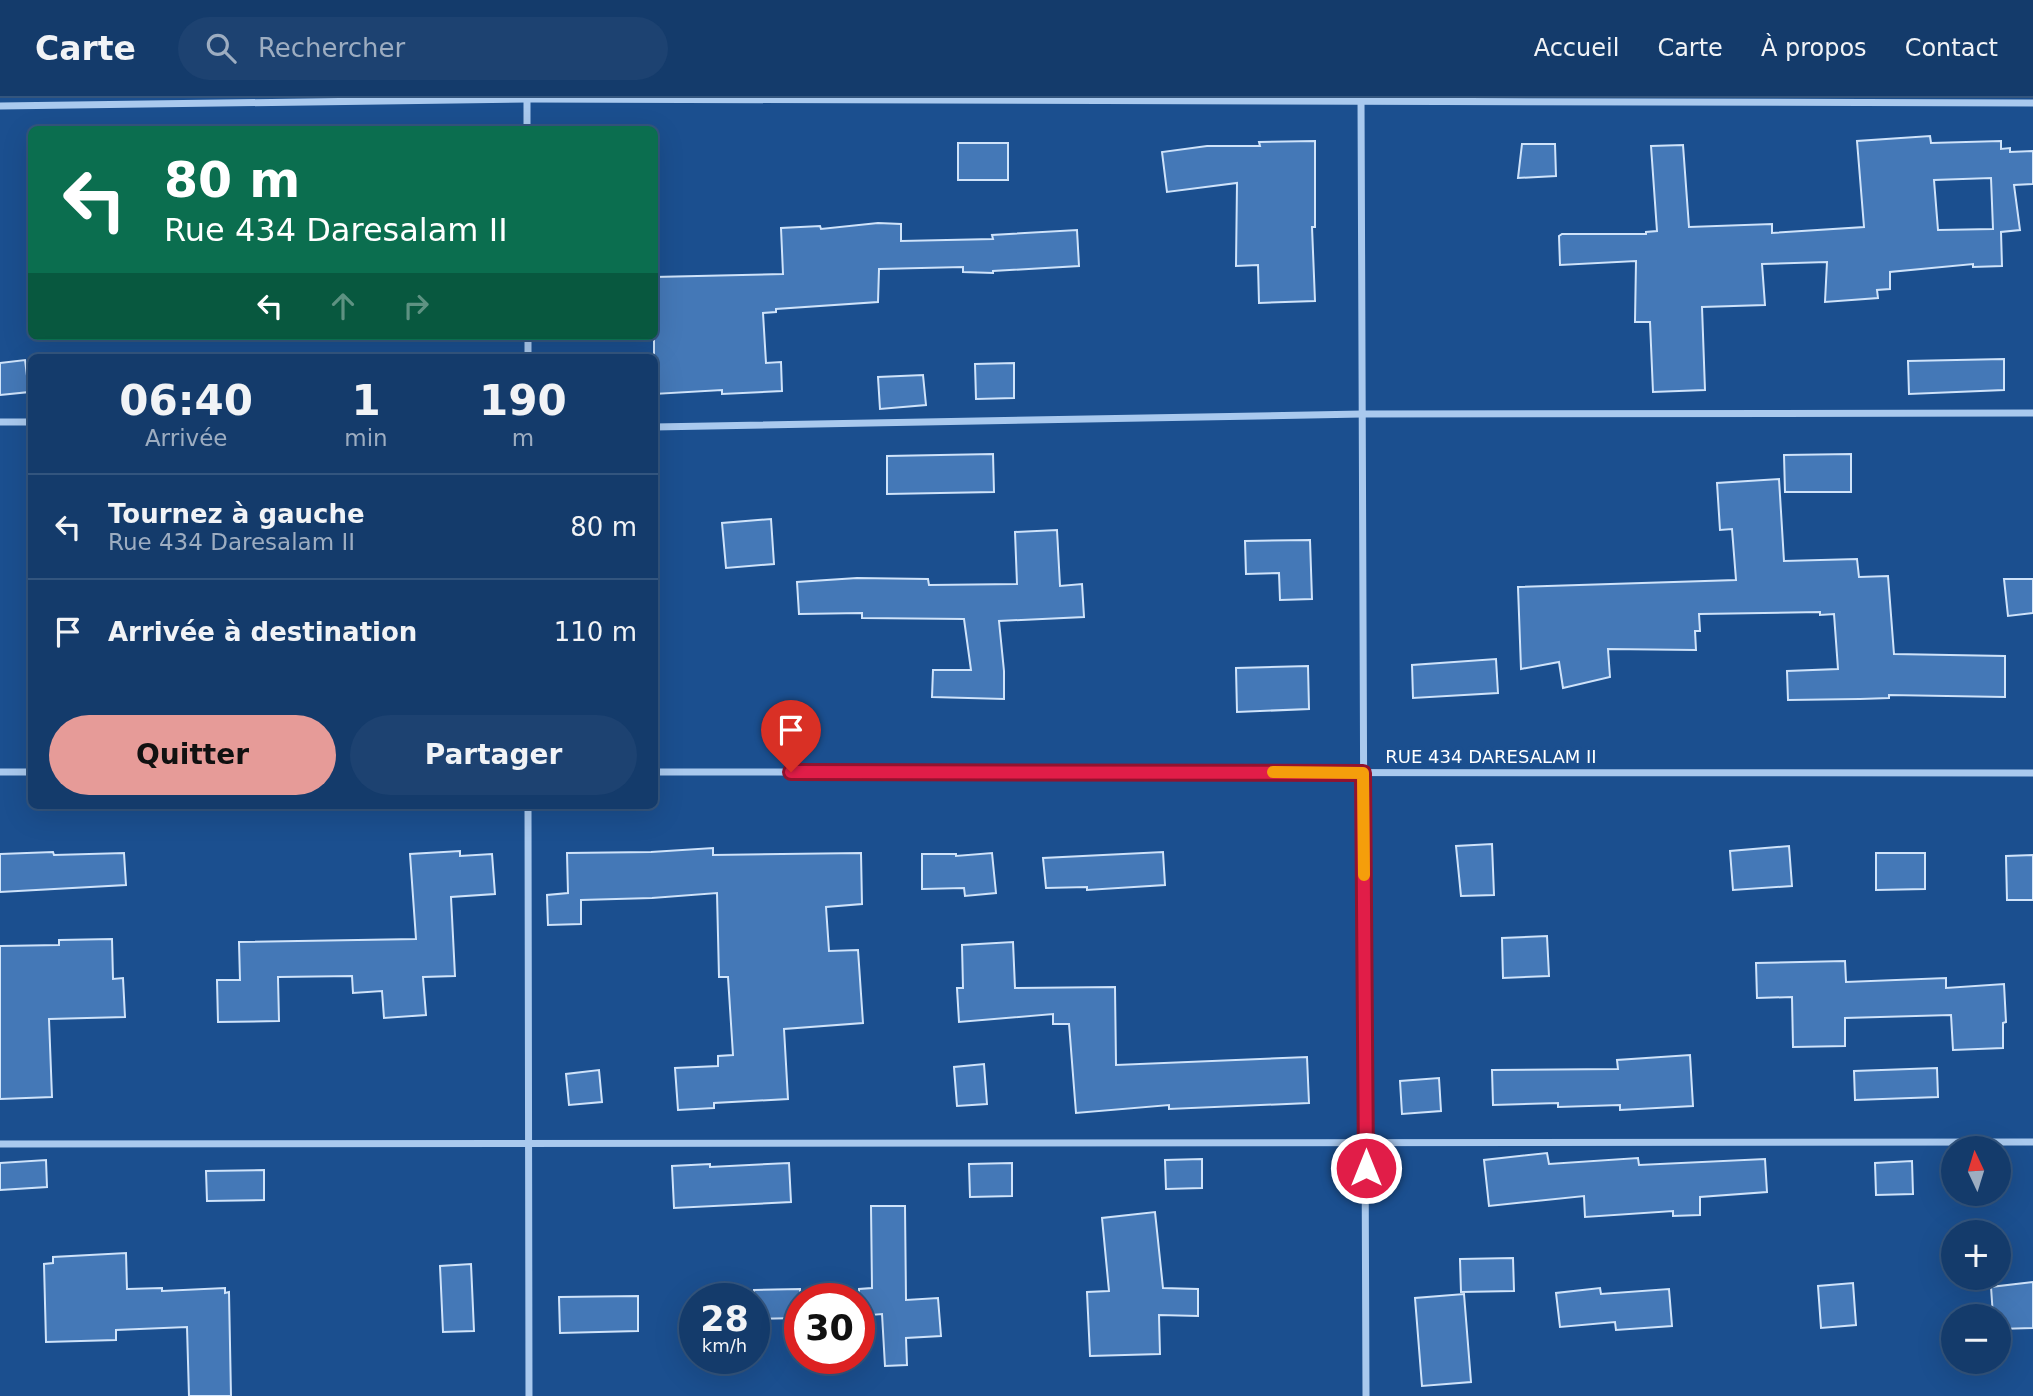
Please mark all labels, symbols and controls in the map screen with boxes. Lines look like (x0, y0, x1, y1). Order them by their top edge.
search box (178, 17, 668, 80)
text: Carte (35, 29, 136, 68)
icon: search (202, 29, 240, 67)
text: Rechercher (258, 33, 405, 63)
text: Accueil (1534, 34, 1619, 62)
text: Carte (1657, 34, 1723, 62)
text: À propos (1761, 34, 1867, 62)
text: Contact (1905, 34, 1998, 62)
text: 80 m (164, 152, 300, 209)
icon: left (49, 154, 140, 245)
text: Rue 434 Daresalam II (164, 211, 508, 249)
icon: left (251, 287, 289, 325)
icon: ahead (324, 287, 362, 325)
icon: right (397, 287, 435, 325)
text: 06:40 (119, 376, 253, 425)
text: 1 (351, 376, 381, 425)
text: 190 (479, 376, 567, 425)
text: Arrivée (145, 425, 227, 451)
text: min (344, 425, 388, 451)
text: m (512, 425, 534, 451)
text: Tournez à gauche (108, 499, 365, 529)
icon: left (49, 508, 87, 546)
text: 80 m (570, 512, 637, 542)
text: Rue 434 Daresalam II (108, 529, 355, 555)
icon: arrive (49, 613, 87, 651)
text: Arrivée à destination (108, 617, 417, 647)
text: 110 m (554, 617, 637, 647)
pin (761, 700, 821, 772)
icon: arrive (772, 711, 810, 749)
button: Quitter (49, 715, 336, 795)
button: Partager (350, 715, 637, 795)
street label: RUE 434 DARESALAM II (1385, 746, 1597, 767)
position arrow (1329, 1131, 1403, 1205)
north arrow (1941, 1136, 2011, 1206)
map controls (1941, 1136, 2011, 1374)
button: + (1941, 1220, 2011, 1290)
speed limit sign: 30 (784, 1283, 875, 1374)
text: 28 (700, 1299, 749, 1339)
button: − (1941, 1304, 2011, 1374)
text: km/h (702, 1335, 747, 1356)

